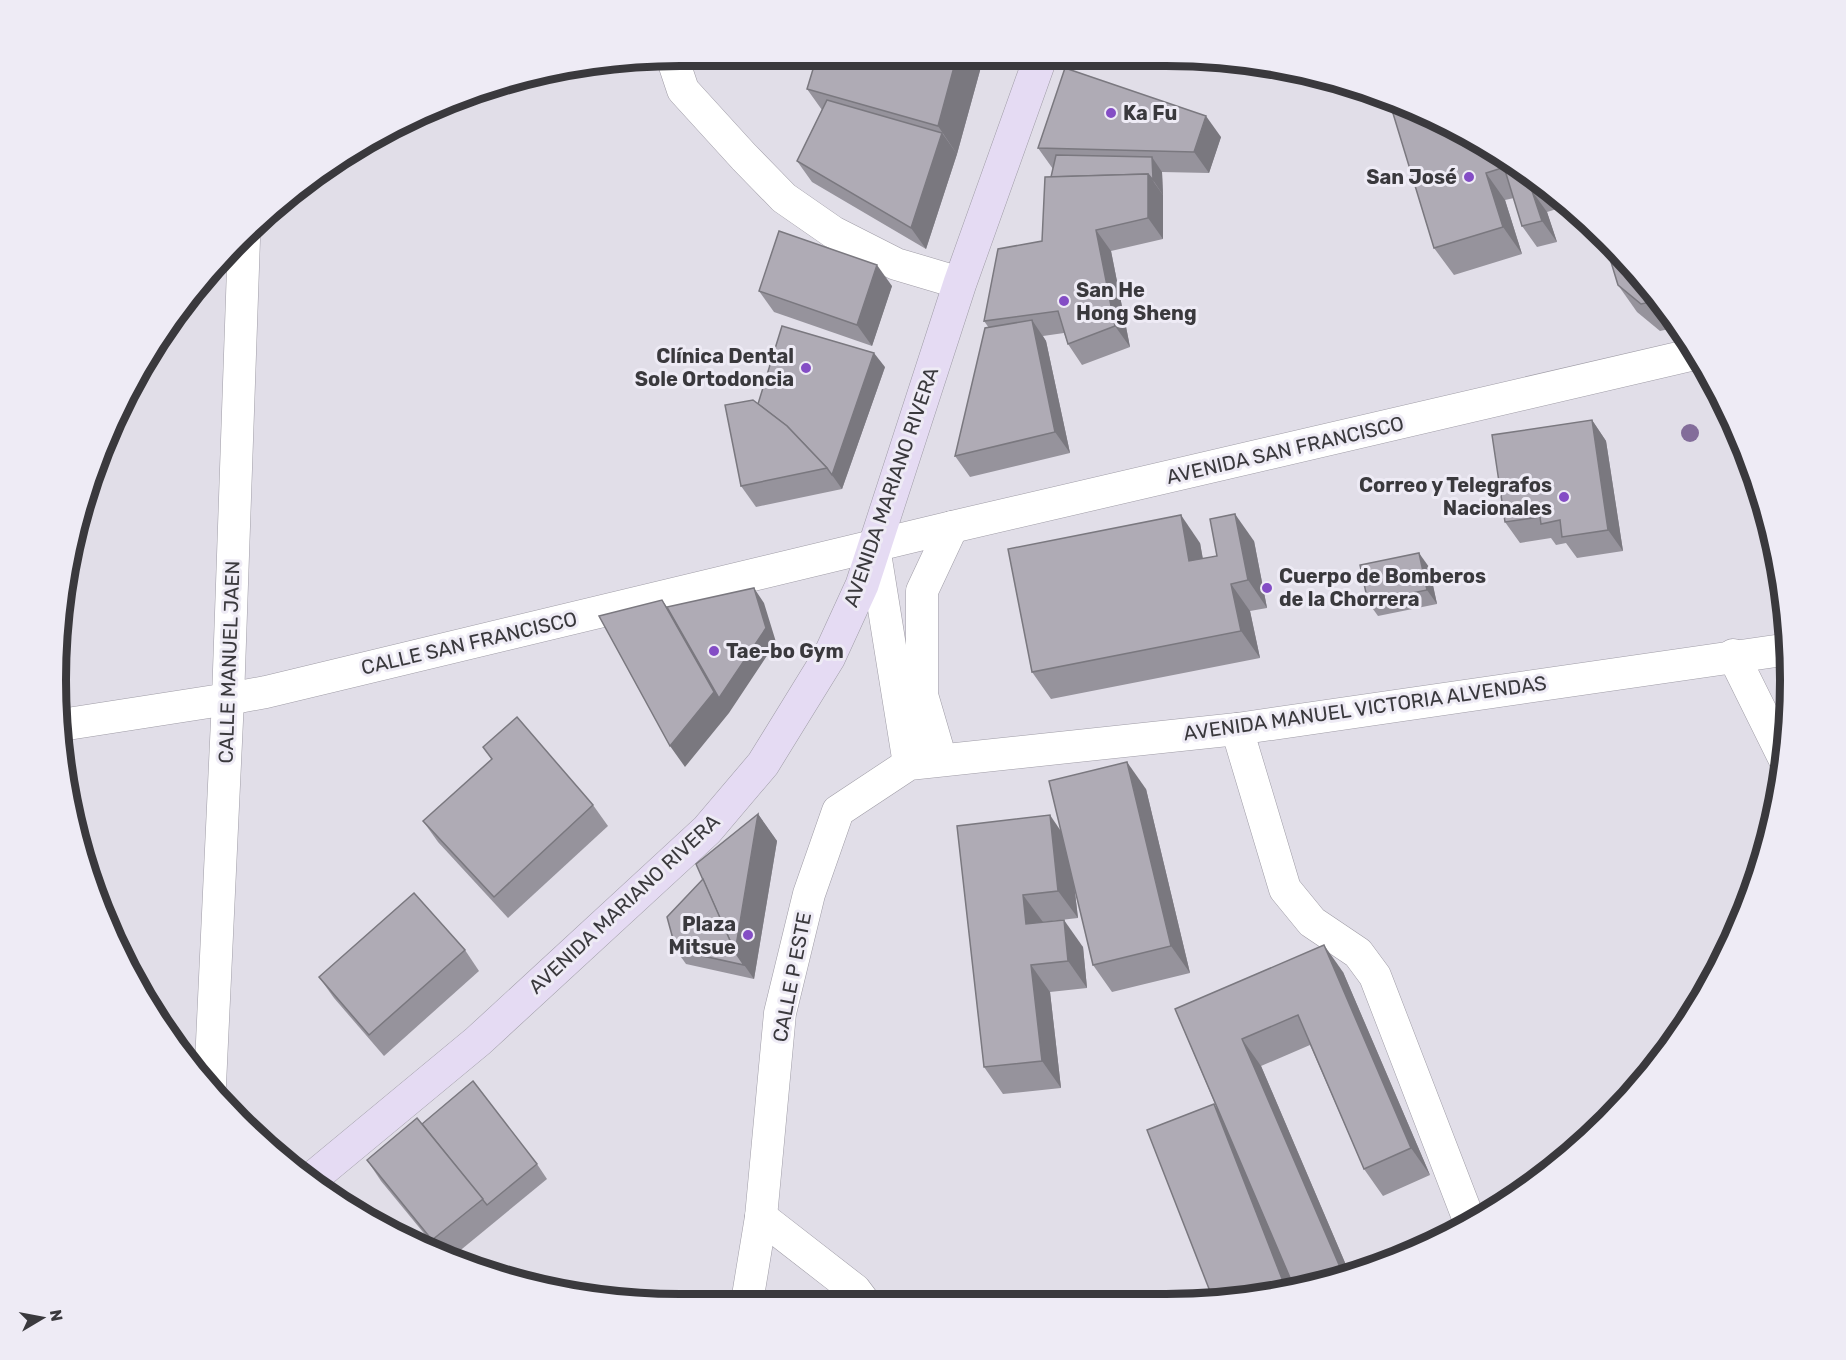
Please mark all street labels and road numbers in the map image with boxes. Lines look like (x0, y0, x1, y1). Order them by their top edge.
street label: AVENIDA MARIANO RIVERA (839, 364, 943, 610)
street label: AVENIDA SAN FRANCISCO (1164, 411, 1406, 489)
street label: CALLE MANUEL JAEN (213, 560, 245, 764)
street label: CALLE SAN FRANCISCO (359, 606, 579, 680)
street label: AVENIDA MANUEL VICTORIA ALVENDAS (1182, 671, 1548, 745)
street label: AVENIDA MARIANO RIVERA (524, 809, 724, 999)
street label: CALLE P ESTE (768, 910, 816, 1044)

